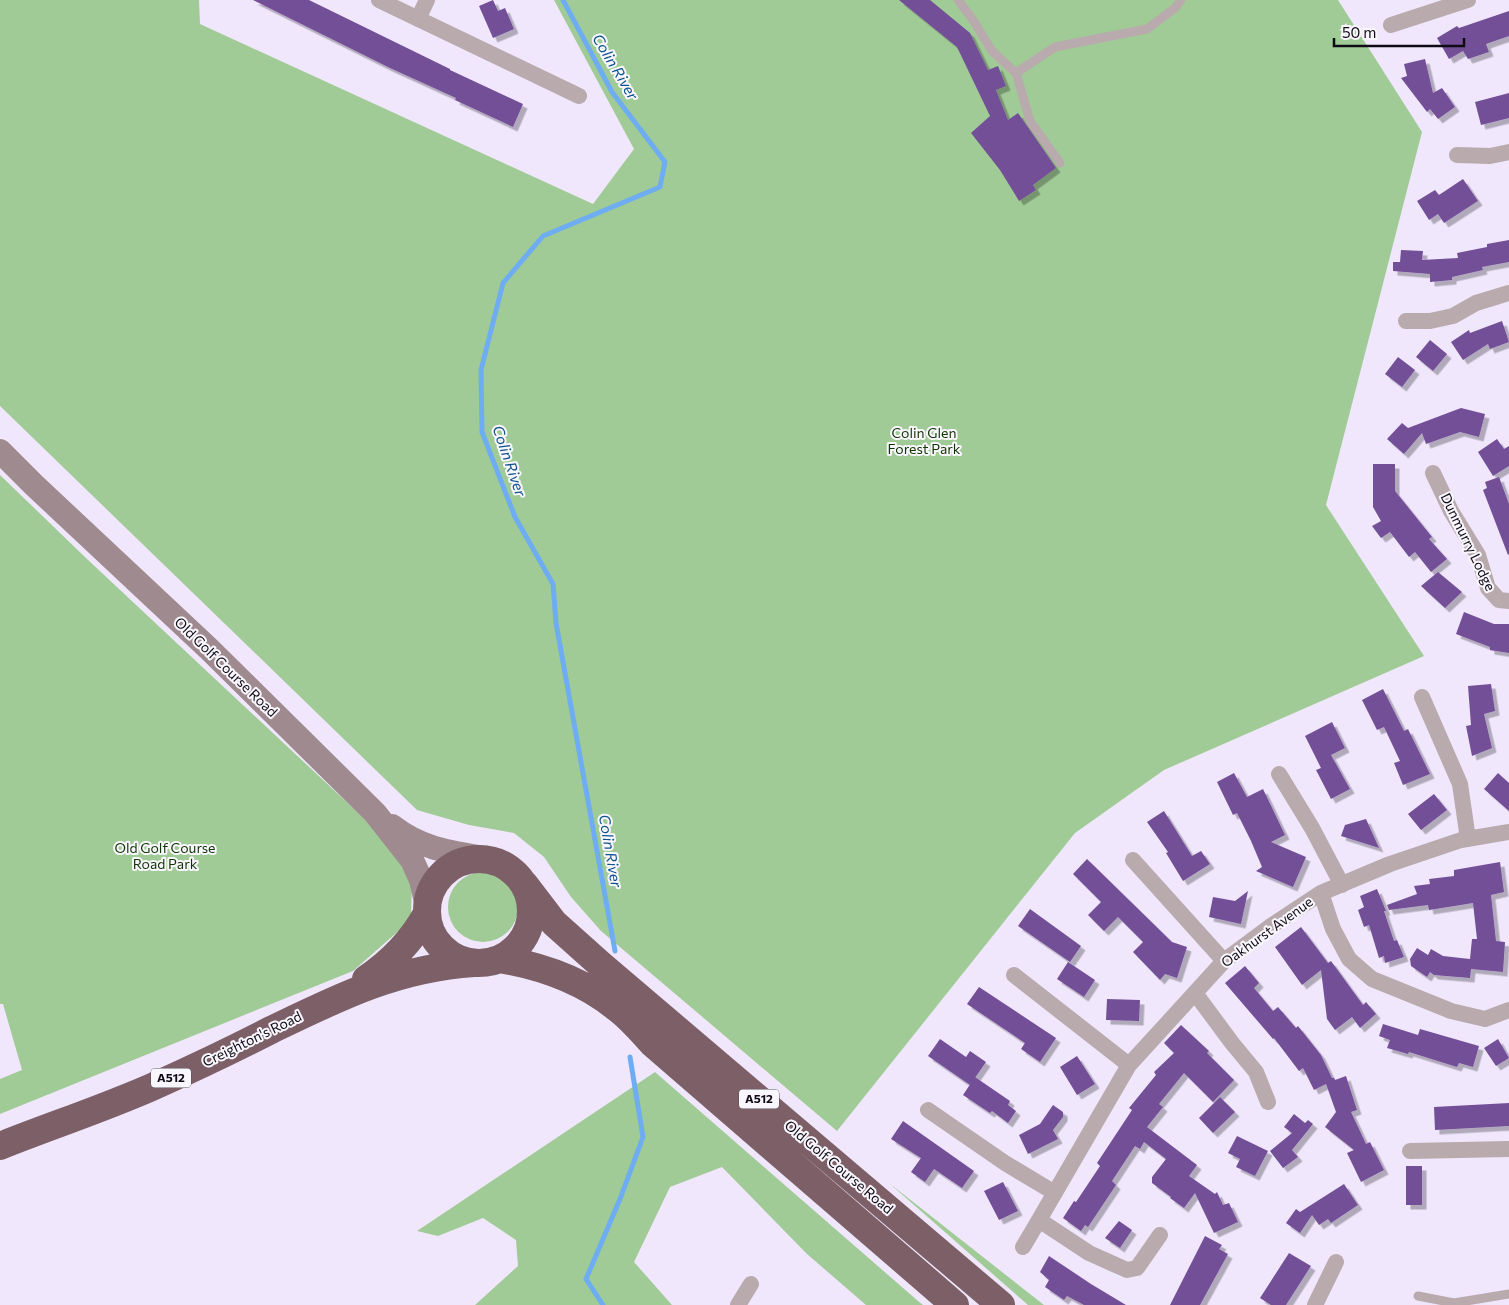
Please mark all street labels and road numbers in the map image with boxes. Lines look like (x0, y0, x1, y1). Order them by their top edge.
street label: Dunmurry Lodge (1437, 490, 1499, 593)
street label: Old Golf Course Road (171, 613, 281, 720)
street label: Oakhurst Avenue (1218, 893, 1316, 970)
street label: Creighton's Road (199, 1007, 304, 1070)
road number: A512 (151, 1068, 191, 1088)
road number: A512 (739, 1090, 779, 1108)
street label: Old Golf Course Road (782, 1116, 897, 1217)

